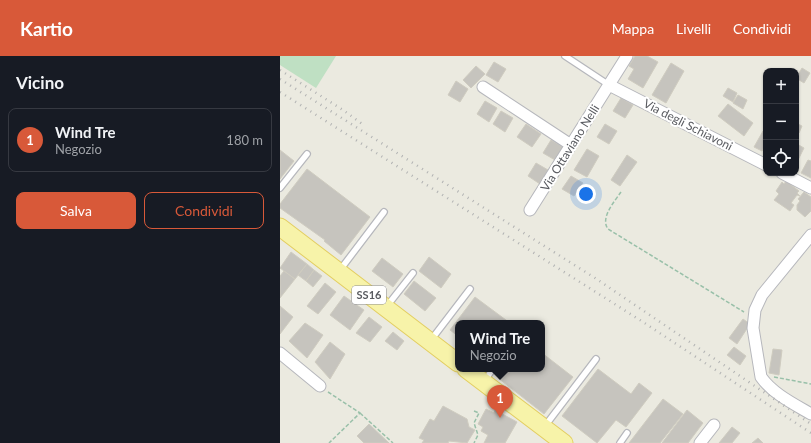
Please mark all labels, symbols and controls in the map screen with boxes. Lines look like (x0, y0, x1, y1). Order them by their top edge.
text: Kartio (20, 17, 73, 40)
text: Mappa (612, 20, 654, 37)
text: Livelli (676, 20, 711, 37)
text: Condividi (733, 20, 791, 37)
map controls (763, 68, 799, 176)
button: + (763, 68, 799, 104)
text: Vicino (16, 72, 64, 93)
street label: Via degli Schiavoni (641, 96, 735, 154)
street label: Via Ottaviano Nelli (537, 102, 602, 194)
button: − (763, 104, 799, 140)
text: Wind Tre (55, 123, 116, 141)
text: 1 (26, 132, 34, 148)
text: 180 m (226, 132, 263, 148)
button: locate (763, 140, 799, 176)
text: Negozio (55, 141, 102, 157)
your location (576, 184, 596, 204)
button: Salva (16, 192, 136, 229)
button: Condividi (144, 192, 264, 229)
road number: SS16 (352, 286, 386, 304)
popup (455, 320, 545, 372)
text: Wind Tre (470, 329, 530, 347)
text: Negozio (470, 347, 517, 363)
pin: 1 (487, 385, 513, 418)

